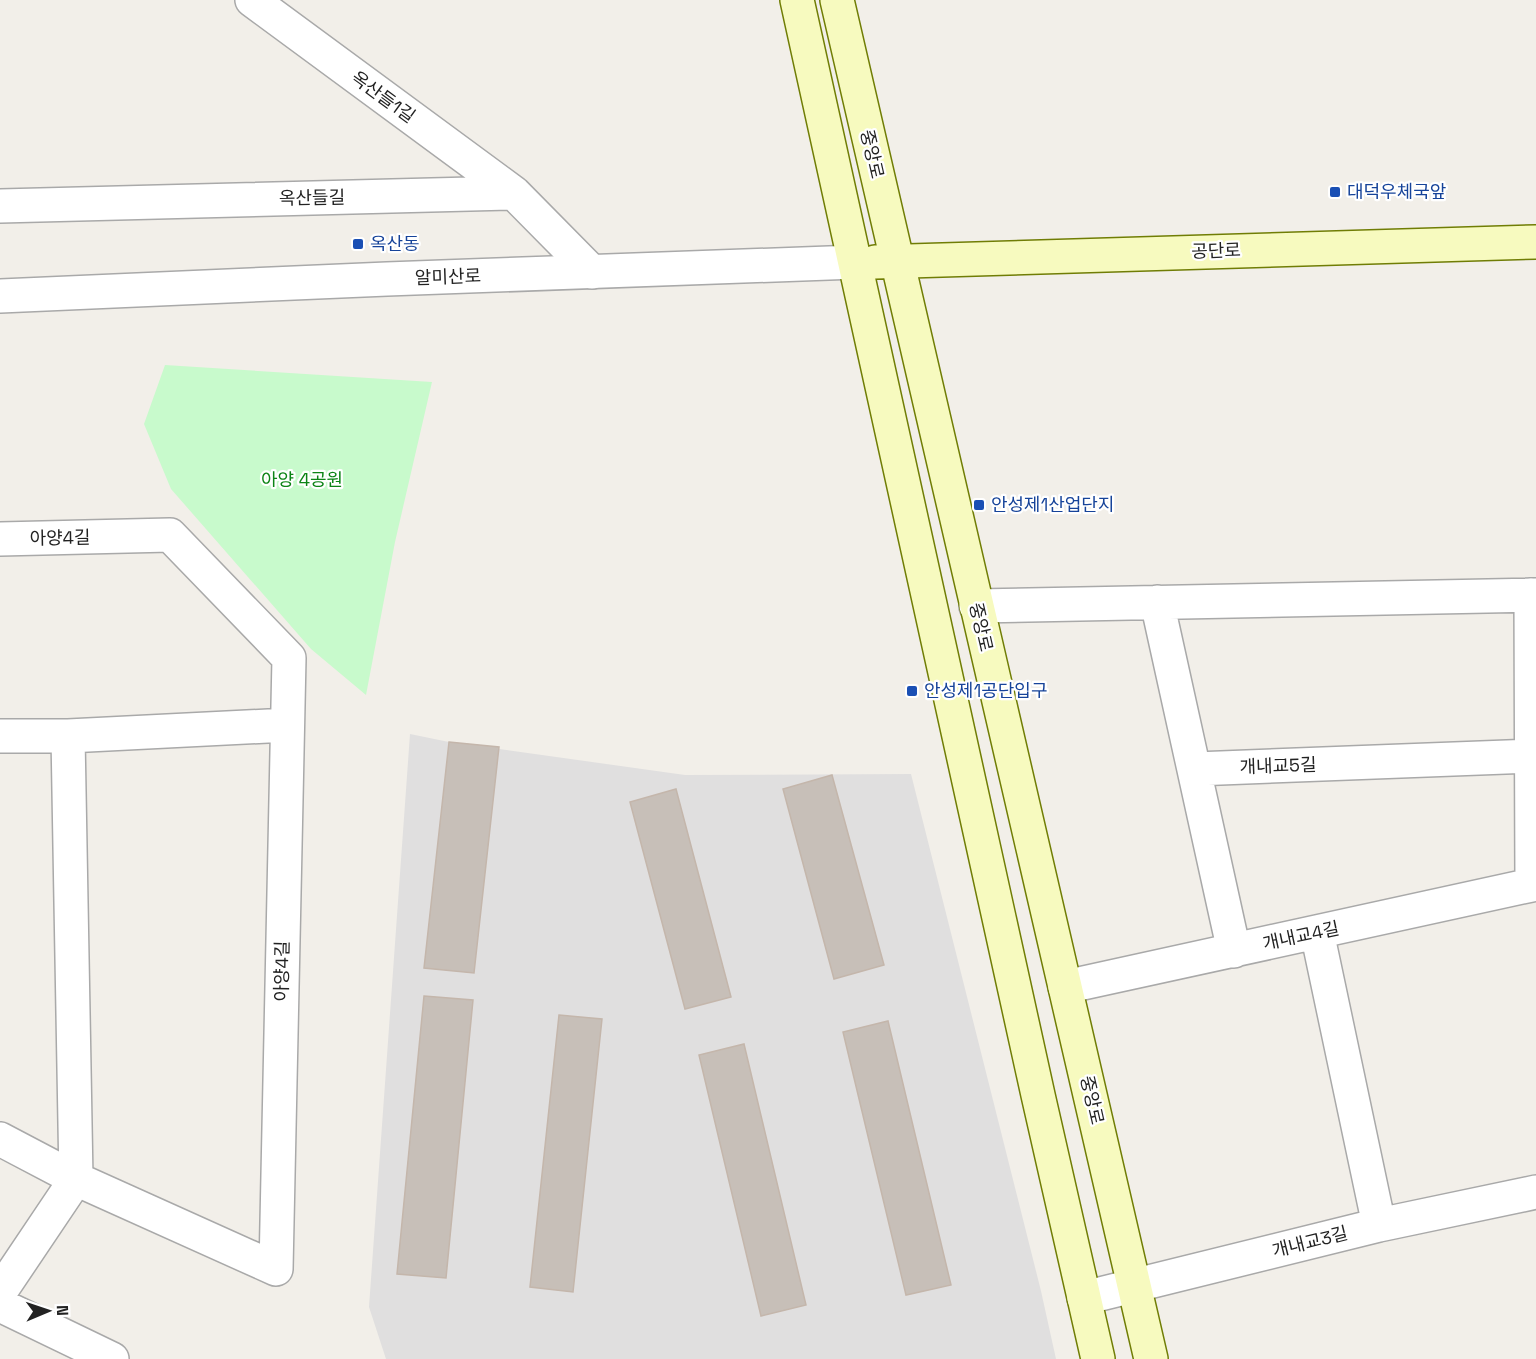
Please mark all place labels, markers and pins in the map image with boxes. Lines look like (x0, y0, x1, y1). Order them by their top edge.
place label: 대덕우체국앞 (1347, 180, 1446, 203)
marker: 대덕우체국앞 (1328, 185, 1342, 199)
place label: 옥산동 (370, 232, 420, 255)
marker: 옥산동 (351, 237, 365, 251)
place label: 안성제1산업단지 (991, 493, 1114, 516)
marker: 안성제1산업단지 (972, 498, 986, 512)
place label: 안성제1공단입구 (924, 679, 1047, 702)
marker: 안성제1공단입구 (905, 684, 919, 698)

